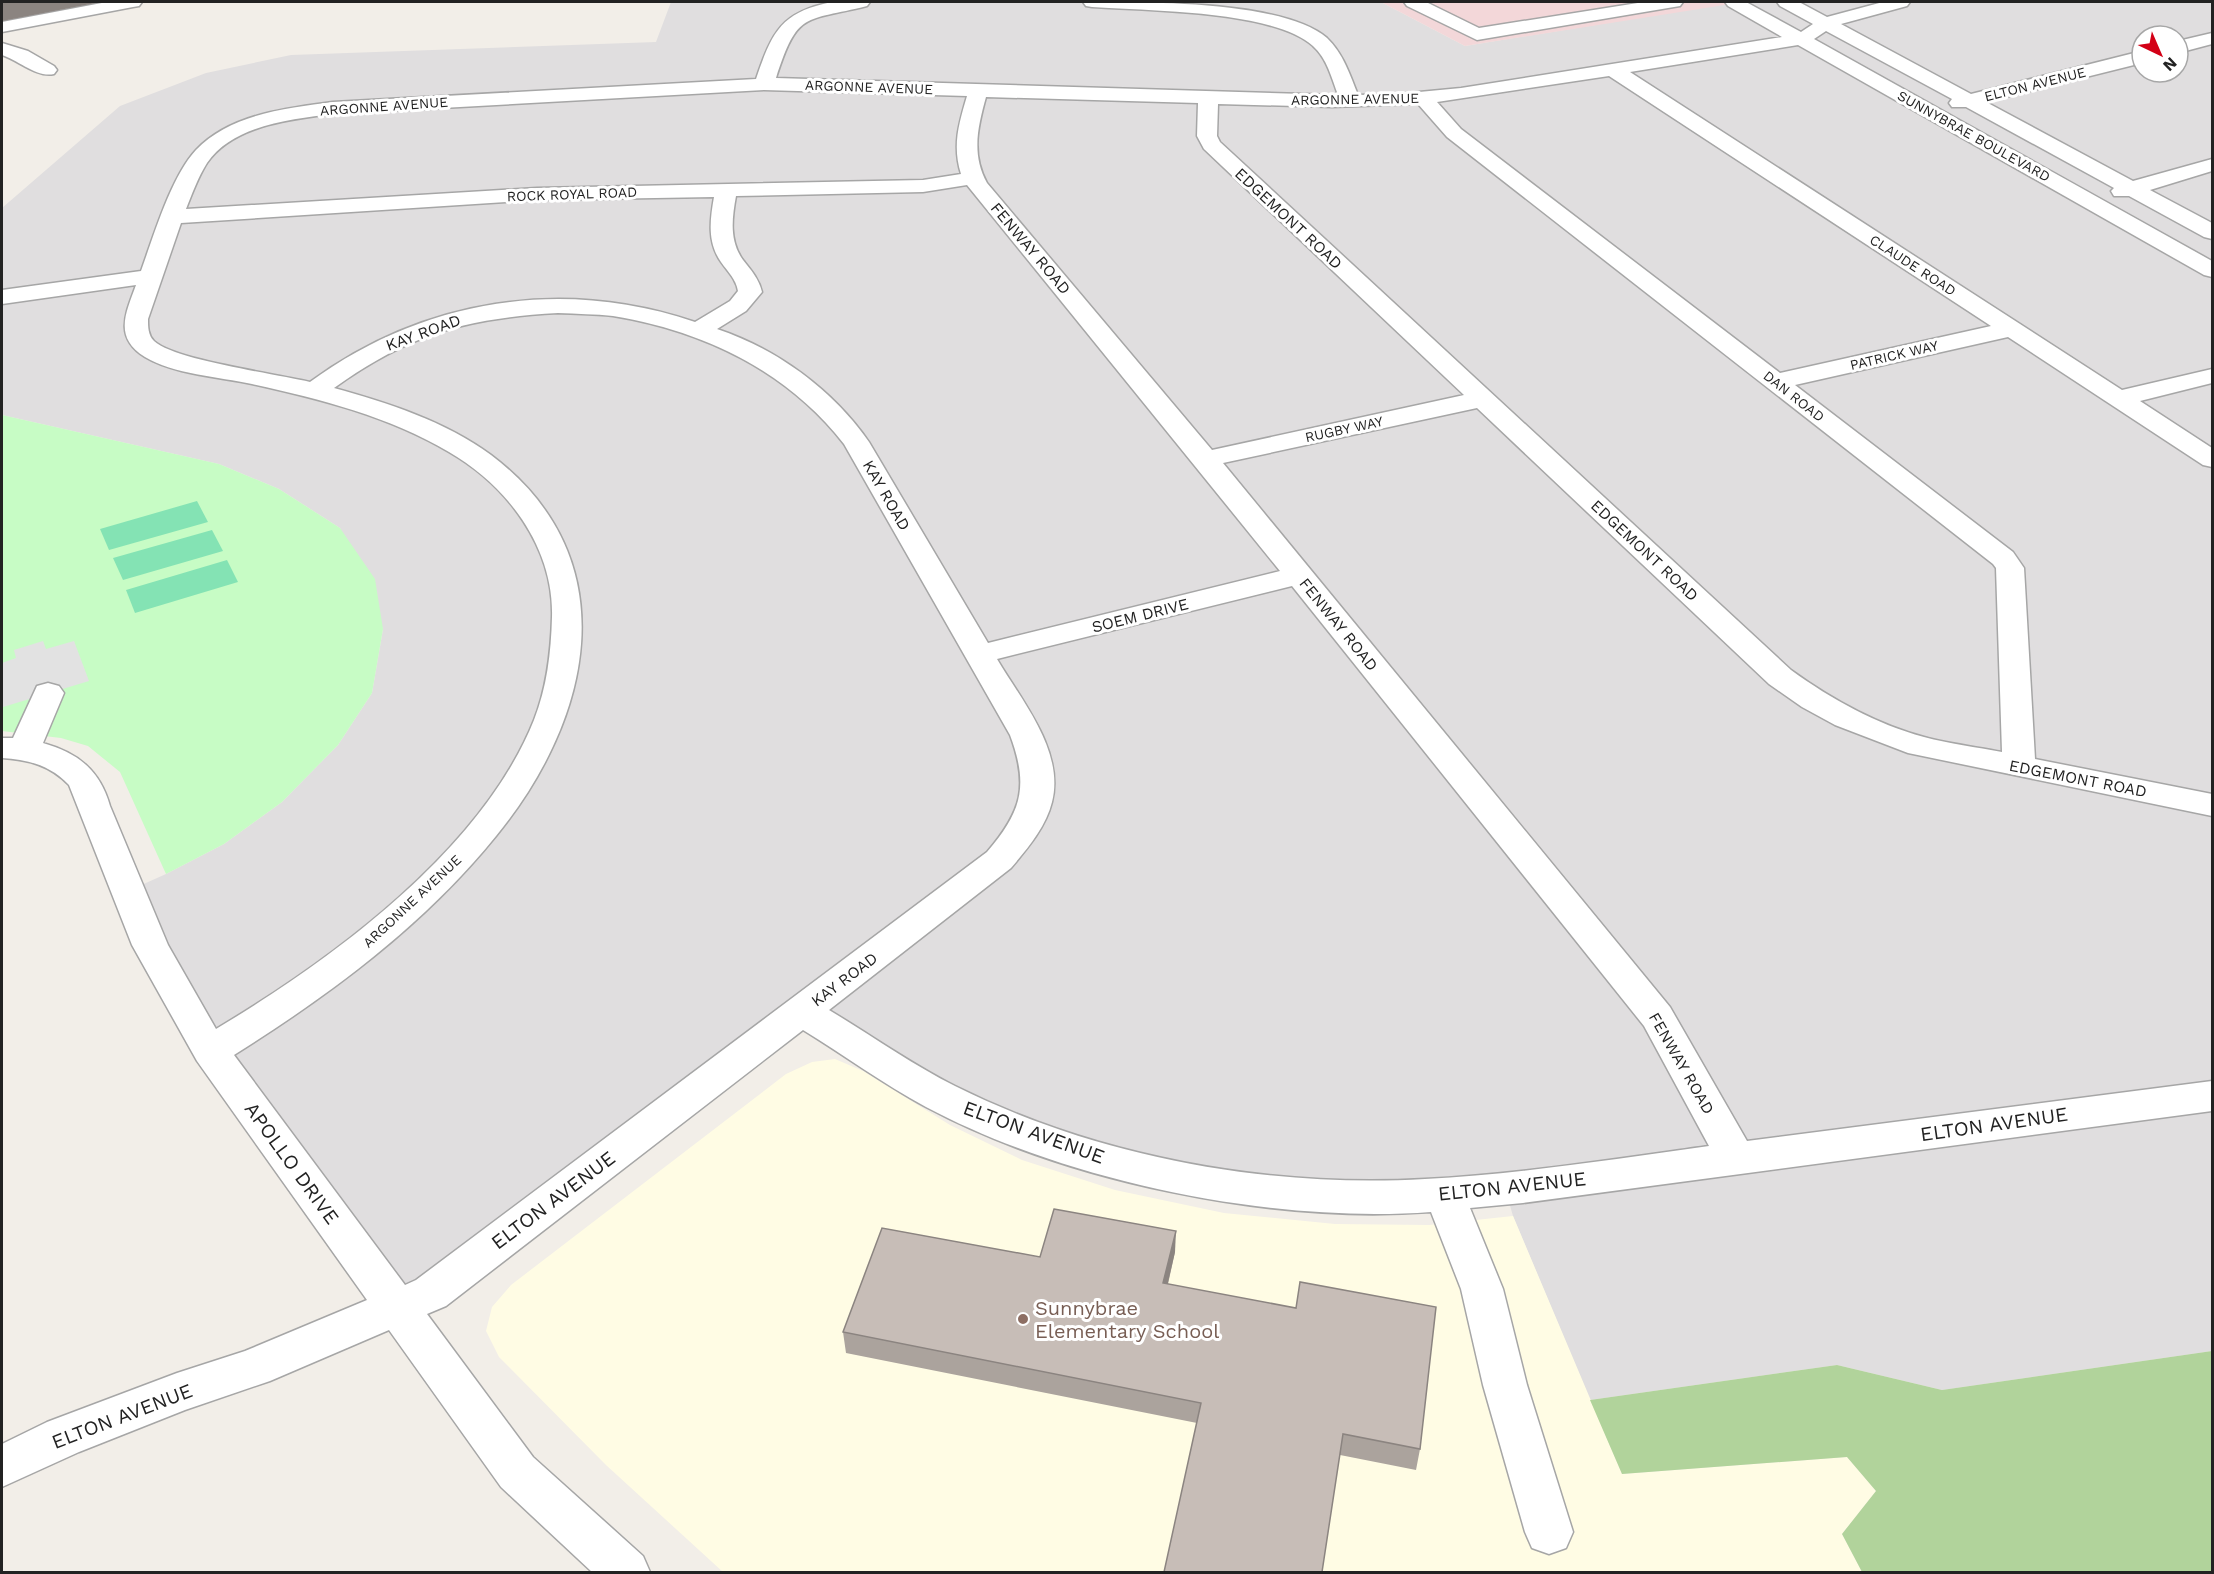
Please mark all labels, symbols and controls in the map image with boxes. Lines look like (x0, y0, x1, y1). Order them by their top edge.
north arrow (2130, 24, 2190, 84)
text: N (2159, 53, 2181, 75)
street label: ELTON AVENUE (1983, 64, 2088, 104)
street label: ARGONNE AVENUE (805, 77, 933, 97)
street label: SUNNYBRAE BOULEVARD (1895, 87, 2053, 185)
street label: ARGONNE AVENUE (1291, 90, 1419, 108)
street label: ARGONNE AVENUE (319, 94, 449, 118)
street label: EDGEMONT ROAD (1231, 164, 1346, 273)
street label: ROCK ROYAL ROAD (507, 184, 637, 204)
street label: FENWAY ROAD (987, 198, 1075, 298)
street label: CLAUDE ROAD (1867, 231, 1959, 299)
street label: KAY ROAD (383, 310, 463, 355)
street label: PATRICK WAY (1848, 337, 1940, 373)
street label: DAN ROAD (1760, 367, 1828, 425)
street label: RUGBY WAY (1304, 413, 1384, 445)
street label: KAY ROAD (859, 457, 914, 534)
street label: EDGEMONT ROAD (1587, 496, 1702, 605)
street label: FENWAY ROAD (1295, 574, 1382, 675)
street label: SOEM DRIVE (1090, 594, 1190, 637)
street label: EDGEMONT ROAD (2007, 756, 2148, 801)
street label: ARGONNE AVENUE (360, 851, 464, 951)
street label: KAY ROAD (807, 948, 881, 1011)
street label: FENWAY ROAD (1645, 1009, 1718, 1117)
street label: ELTON AVENUE (960, 1095, 1108, 1169)
street label: APOLLO DRIVE (240, 1097, 344, 1229)
street label: ELTON AVENUE (1919, 1102, 2069, 1146)
street label: ELTON AVENUE (486, 1146, 620, 1254)
street label: ELTON AVENUE (1437, 1166, 1587, 1206)
place label: Sunnybrae Elementary School (1035, 1296, 1219, 1343)
marker: Sunnybrae Elementary School (1016, 1312, 1030, 1326)
street label: ELTON AVENUE (48, 1378, 196, 1454)

